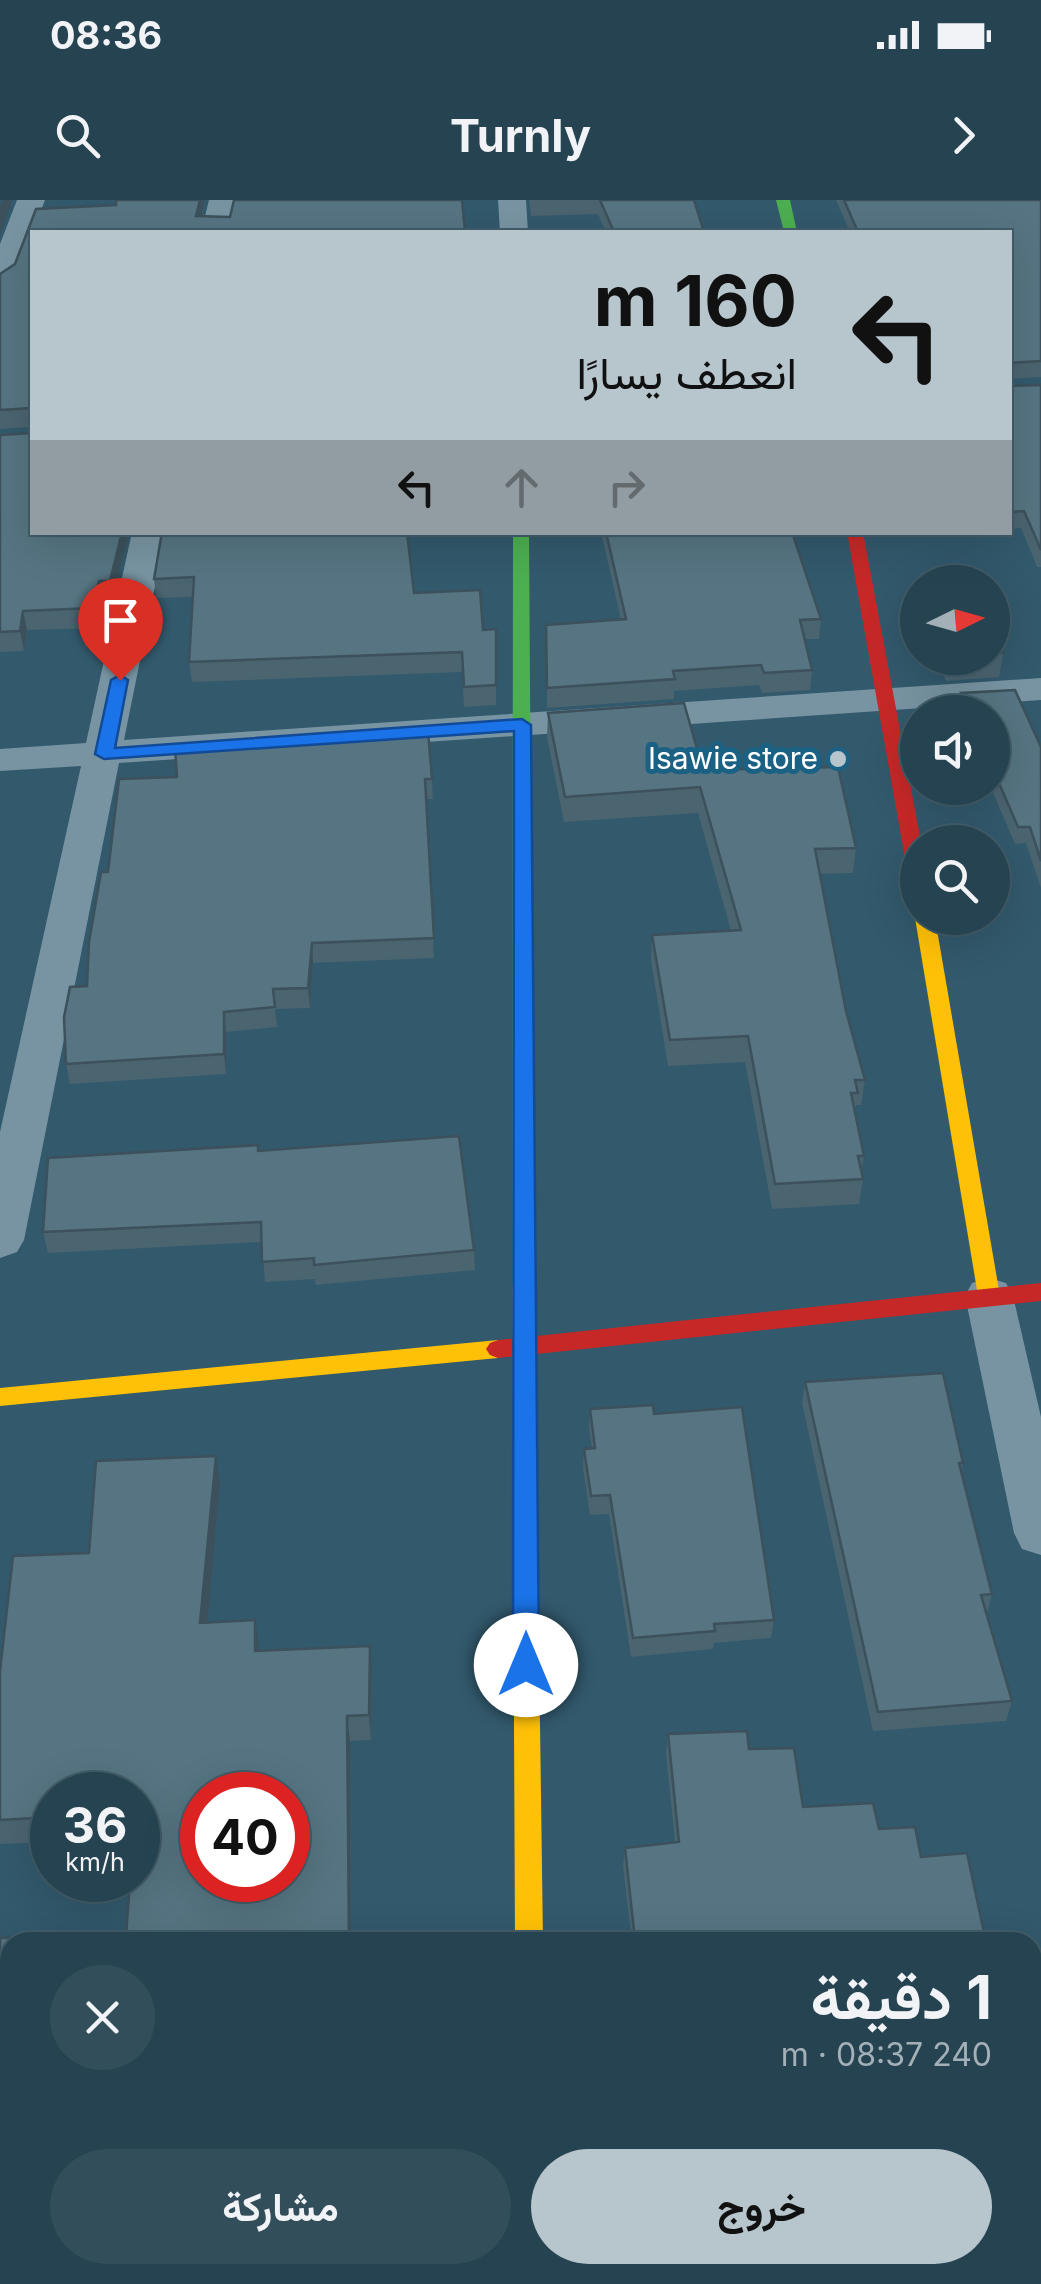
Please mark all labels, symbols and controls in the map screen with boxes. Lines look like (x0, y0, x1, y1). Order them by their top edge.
text: 08:36 (50, 12, 162, 58)
icon: search (50, 108, 105, 163)
text: Turnly (450, 108, 591, 163)
icon: forward (936, 108, 991, 163)
text: 160 m (594, 258, 797, 343)
icon: left (832, 270, 962, 400)
text: انعطف يسارًا (577, 345, 797, 400)
icon: left (389, 460, 444, 515)
icon: ahead (494, 460, 549, 515)
icon: right (599, 460, 654, 515)
north arrow (900, 565, 1010, 675)
map controls (900, 565, 1010, 935)
pin (78, 578, 163, 681)
icon: arrive (93, 593, 148, 648)
button: sound (900, 695, 1010, 805)
place label: Isawie store (648, 740, 818, 776)
marker: Isawie store (827, 748, 849, 770)
button: search (900, 825, 1010, 935)
position arrow (474, 1613, 578, 1717)
speed limit sign: 40 (180, 1772, 310, 1902)
text: 36 (63, 1795, 127, 1855)
text: km/h (65, 1847, 125, 1877)
text: 1 دقيقة (810, 1961, 992, 2033)
button: close (50, 1965, 155, 2070)
text: 240 m · 08:37 (781, 2035, 992, 2074)
button: مشاركة (50, 2149, 511, 2264)
button: خروج (531, 2149, 992, 2264)

